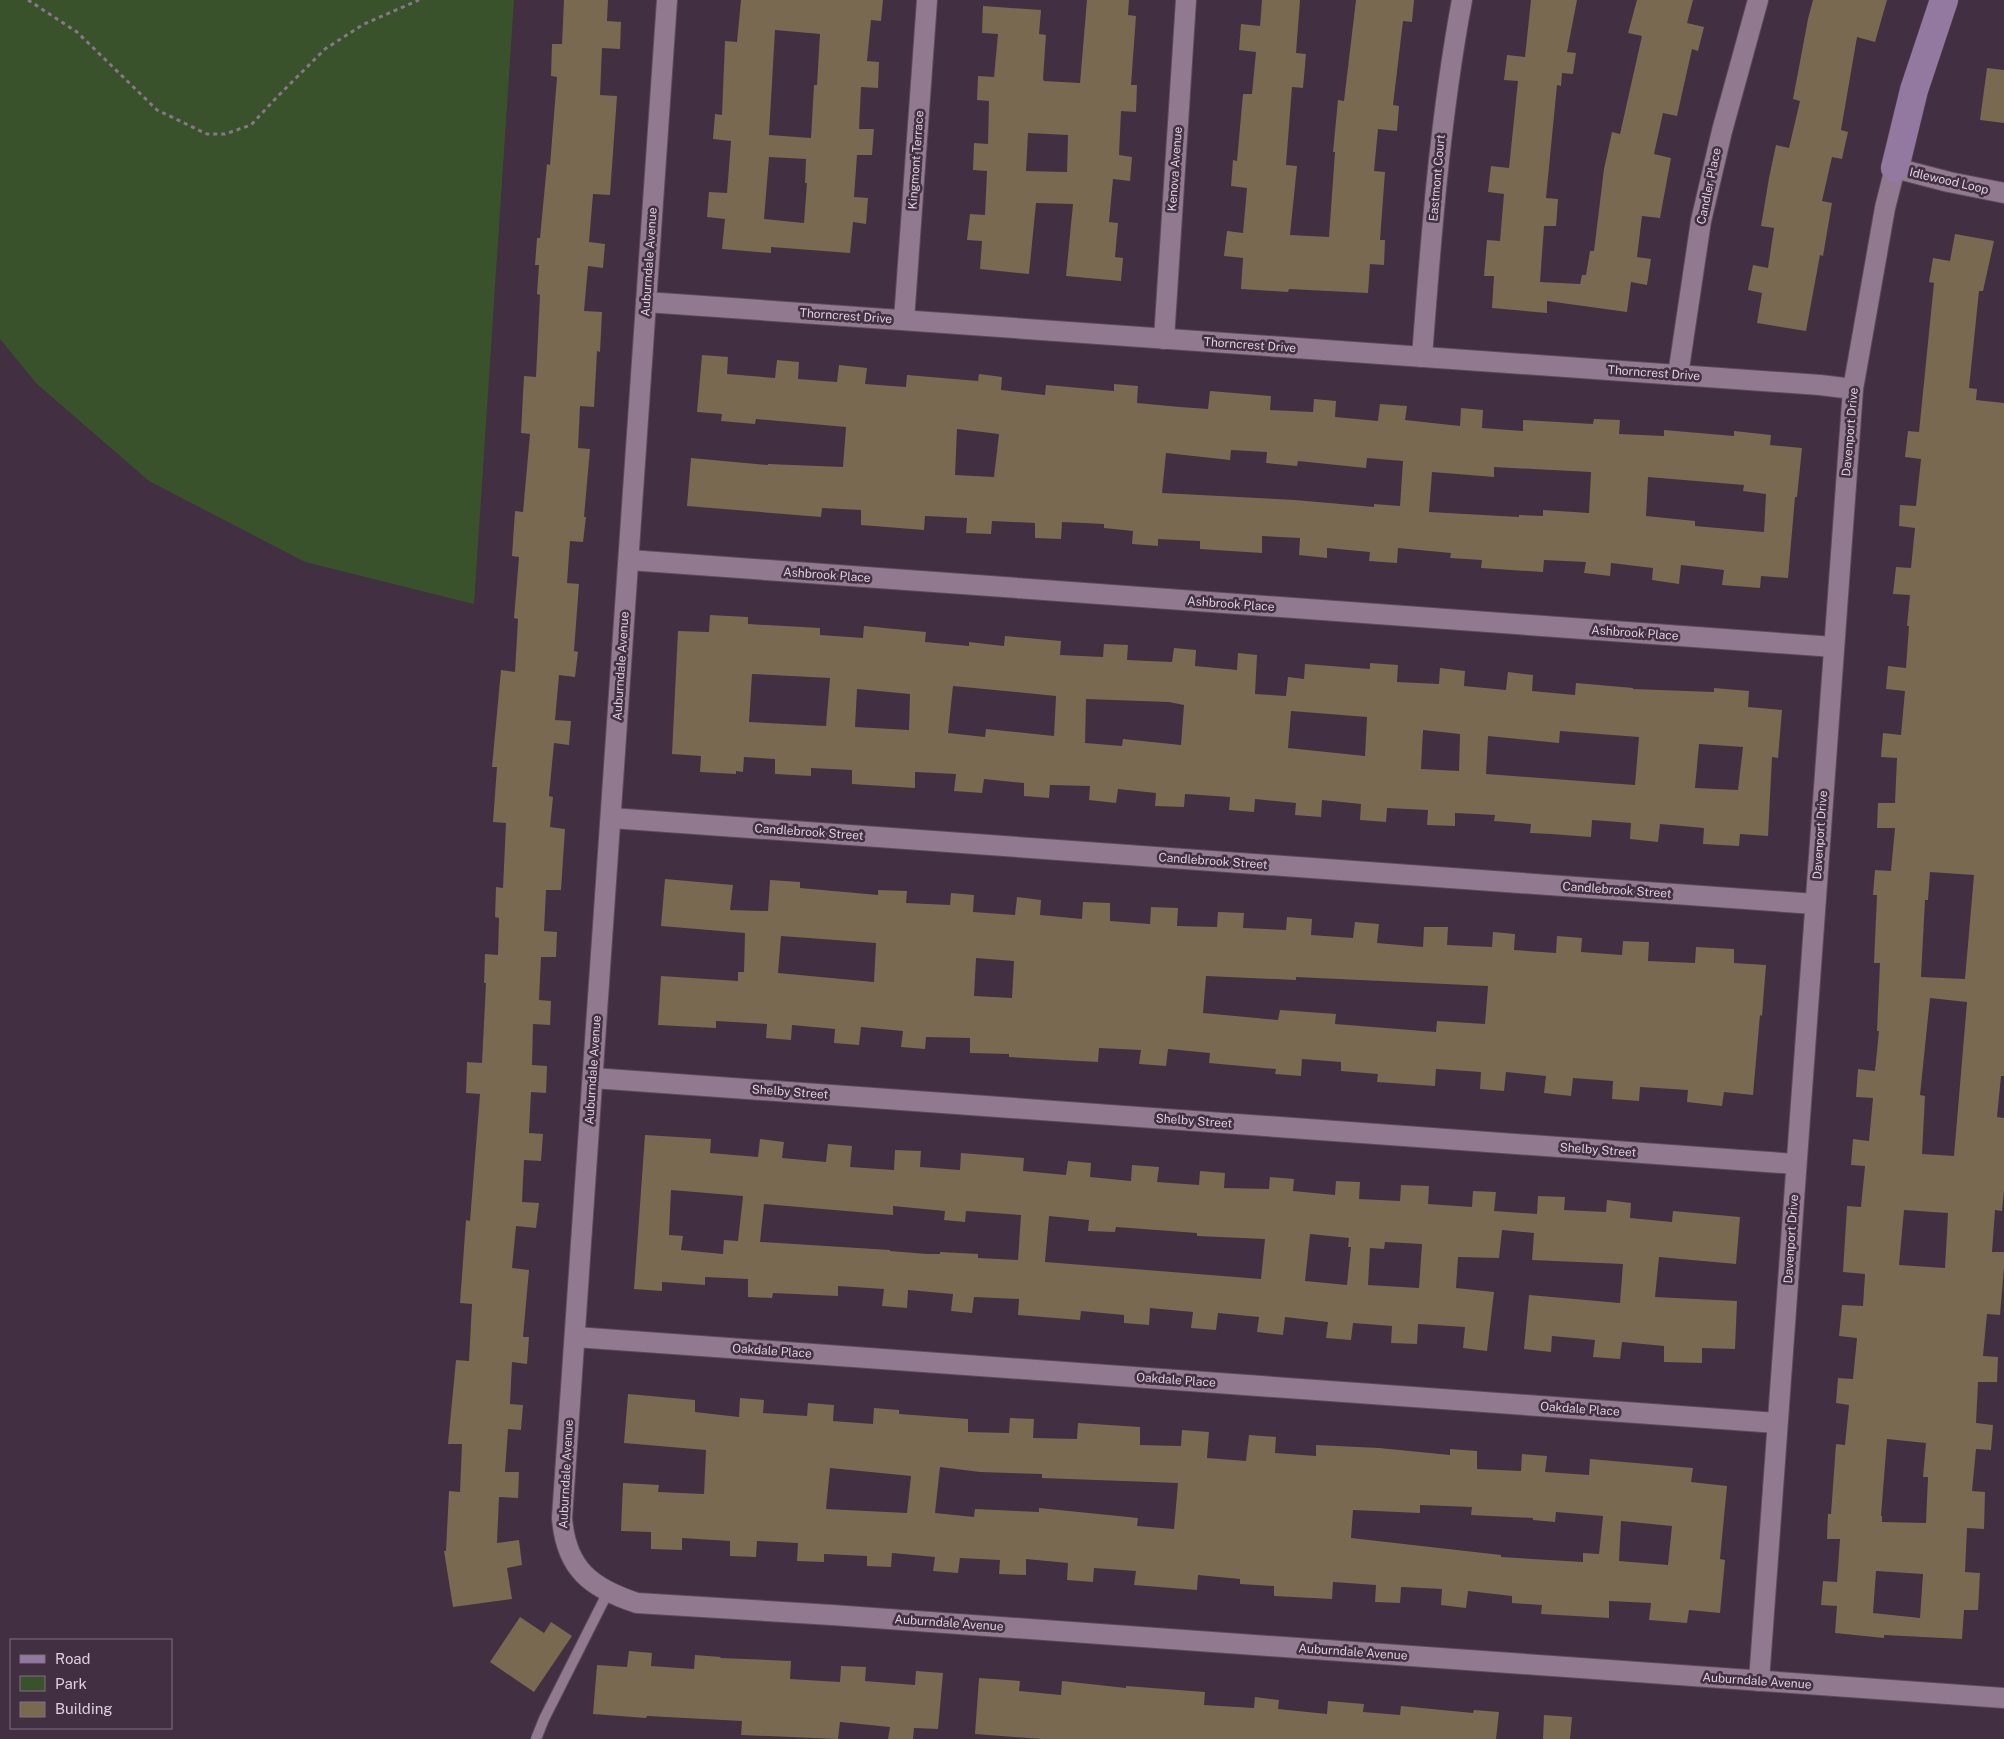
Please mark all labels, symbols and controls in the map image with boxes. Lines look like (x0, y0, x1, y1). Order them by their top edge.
street label: Kingmont Terrace (906, 110, 926, 210)
street label: Kenova Avenue (1165, 126, 1185, 212)
street label: Eastmont Court (1426, 134, 1448, 222)
street label: Candler Place (1694, 146, 1724, 226)
street label: Idlewood Loop (1908, 165, 1990, 197)
street label: Auburndale Avenue (638, 207, 660, 317)
street label: Thorncrest Drive (799, 306, 893, 326)
street label: Thorncrest Drive (1203, 335, 1297, 355)
street label: Thorncrest Drive (1607, 363, 1701, 383)
street label: Davenport Drive (1839, 387, 1861, 477)
street label: Ashbrook Place (783, 565, 871, 585)
street label: Ashbrook Place (1187, 594, 1275, 614)
street label: Auburndale Avenue (610, 611, 632, 721)
street label: Ashbrook Place (1591, 623, 1679, 643)
street label: Davenport Drive (1810, 790, 1830, 880)
street label: Candlebrook Street (754, 821, 864, 843)
street label: Candlebrook Street (1158, 850, 1268, 872)
street label: Candlebrook Street (1562, 879, 1672, 901)
street label: Auburndale Avenue (582, 1015, 604, 1125)
street label: Shelby Street (751, 1082, 829, 1102)
street label: Shelby Street (1155, 1111, 1233, 1131)
street label: Shelby Street (1559, 1140, 1637, 1160)
street label: Davenport Drive (1781, 1194, 1801, 1284)
street label: Oakdale Place (732, 1341, 812, 1361)
street label: Oakdale Place (1136, 1370, 1216, 1390)
street label: Oakdale Place (1540, 1399, 1620, 1419)
street label: Auburndale Avenue (556, 1419, 576, 1529)
street label: Auburndale Avenue (894, 1612, 1004, 1634)
legend (10, 1639, 172, 1729)
street label: Auburndale Avenue (1298, 1641, 1408, 1663)
text: Road (55, 1650, 91, 1667)
street label: Auburndale Avenue (1702, 1670, 1812, 1692)
text: Park (55, 1675, 87, 1692)
text: Building (55, 1700, 113, 1717)

